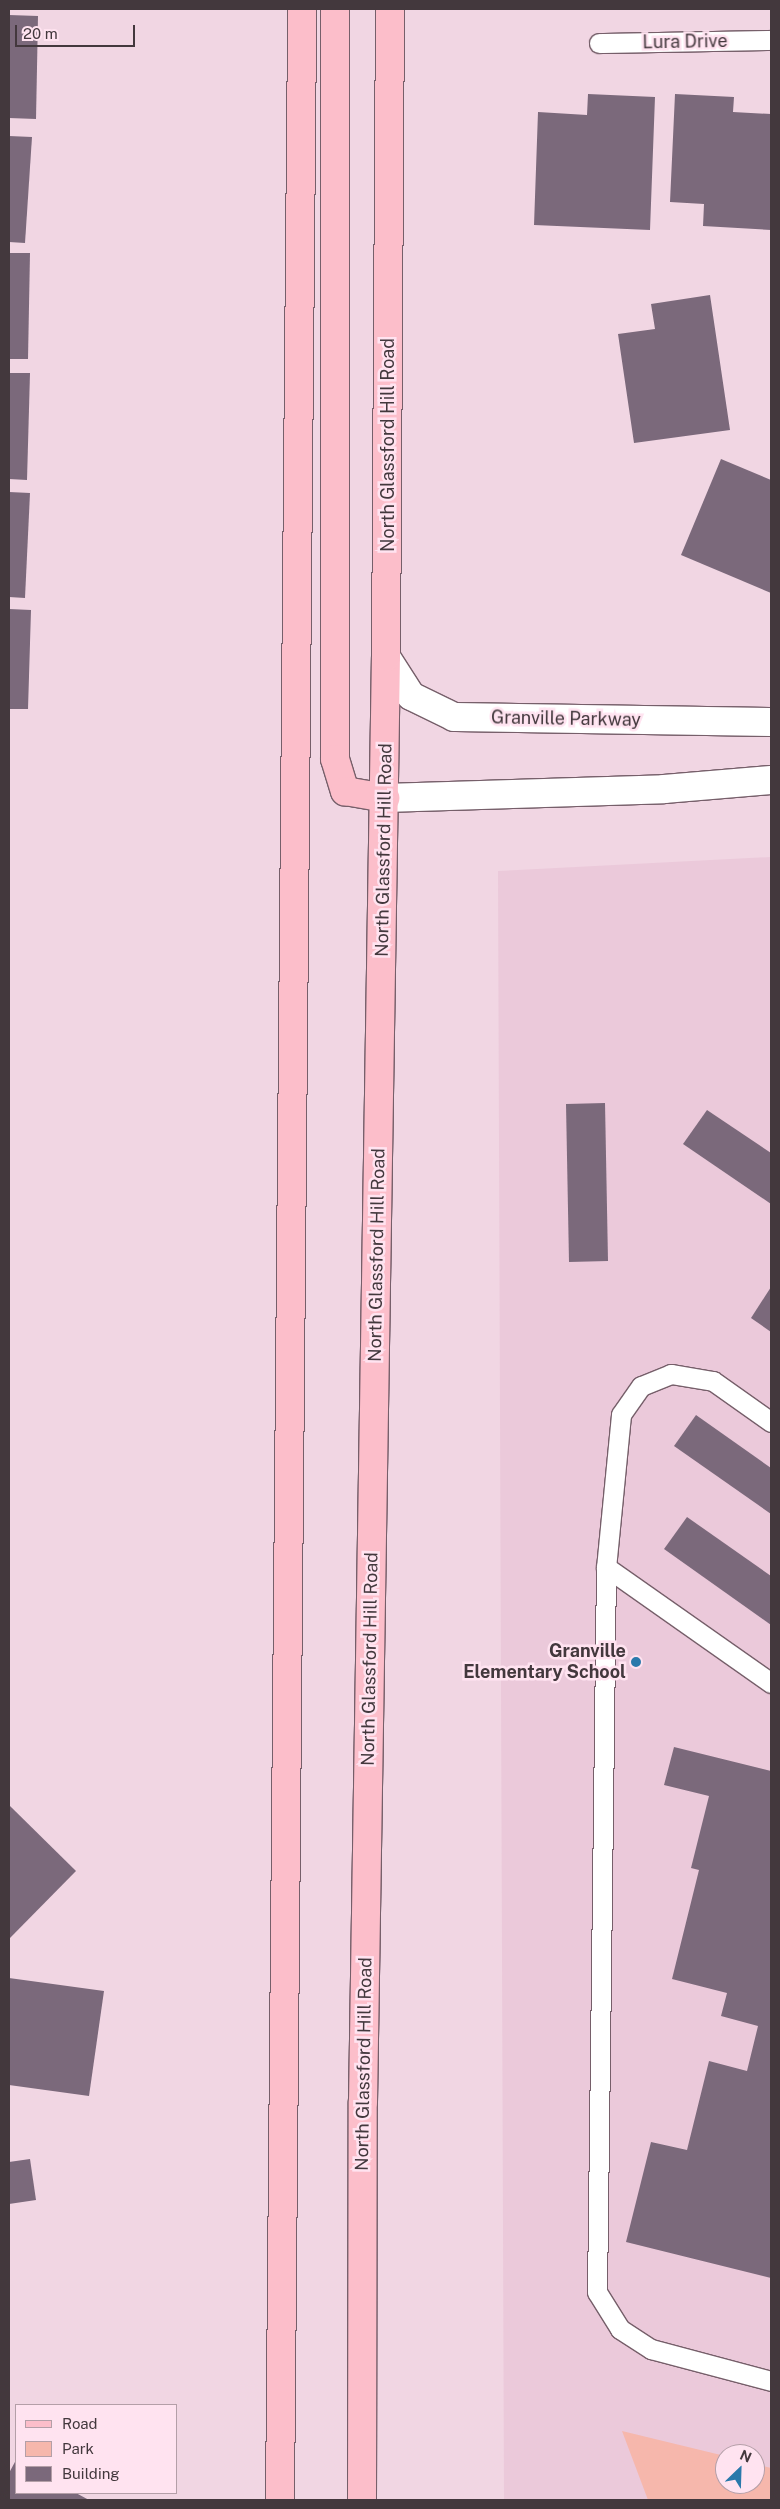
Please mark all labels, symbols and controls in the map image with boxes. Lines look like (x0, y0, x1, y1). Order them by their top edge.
scale bar (18, 15, 138, 47)
text: 20 m (23, 25, 58, 42)
street label: Lura Drive (642, 30, 728, 54)
street label: North Glassford Hill Road (377, 338, 399, 552)
street label: Granville Parkway (491, 707, 641, 731)
street label: North Glassford Hill Road (371, 743, 397, 957)
street label: North Glassford Hill Road (364, 1148, 390, 1362)
street label: North Glassford Hill Road (357, 1552, 383, 1766)
place label: Granville Elementary School (463, 1641, 626, 1684)
marker: Granville Elementary School (630, 1656, 642, 1668)
street label: North Glassford Hill Road (351, 1957, 377, 2171)
legend (15, 2404, 178, 2494)
text: Road (62, 2415, 98, 2432)
text: Park (62, 2440, 94, 2457)
north arrow (715, 2444, 765, 2494)
text: N (737, 2447, 754, 2466)
text: Building (62, 2465, 120, 2482)

